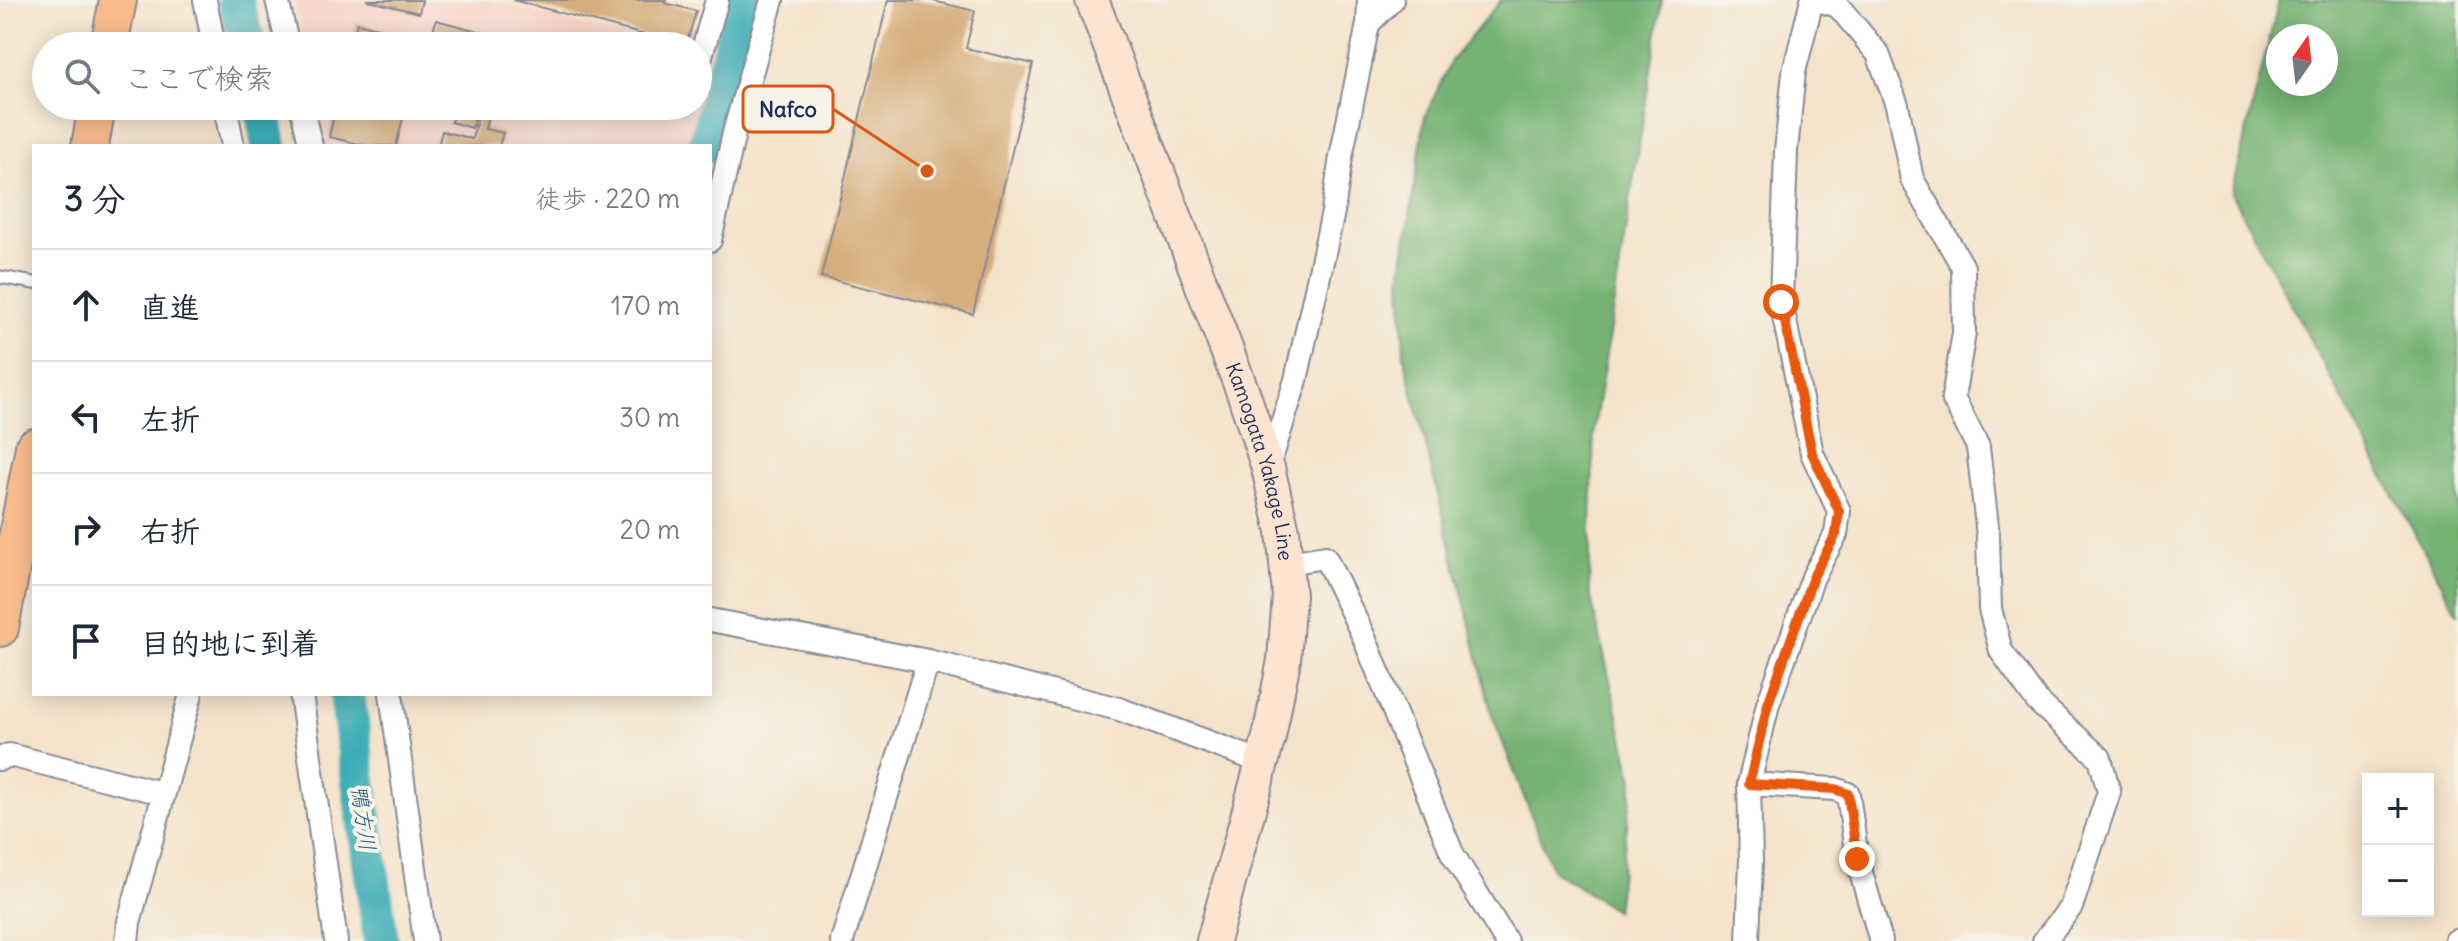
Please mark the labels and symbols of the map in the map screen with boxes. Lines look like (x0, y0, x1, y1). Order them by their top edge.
north arrow (2266, 24, 2338, 96)
callout: Nafco (743, 86, 833, 132)
text: Nafco (759, 95, 817, 123)
route start (1763, 284, 1799, 320)
street label: Kamogata Yakage Line (1221, 359, 1299, 562)
water label: 鴨方川 (346, 783, 382, 853)
route end (1839, 841, 1875, 877)

